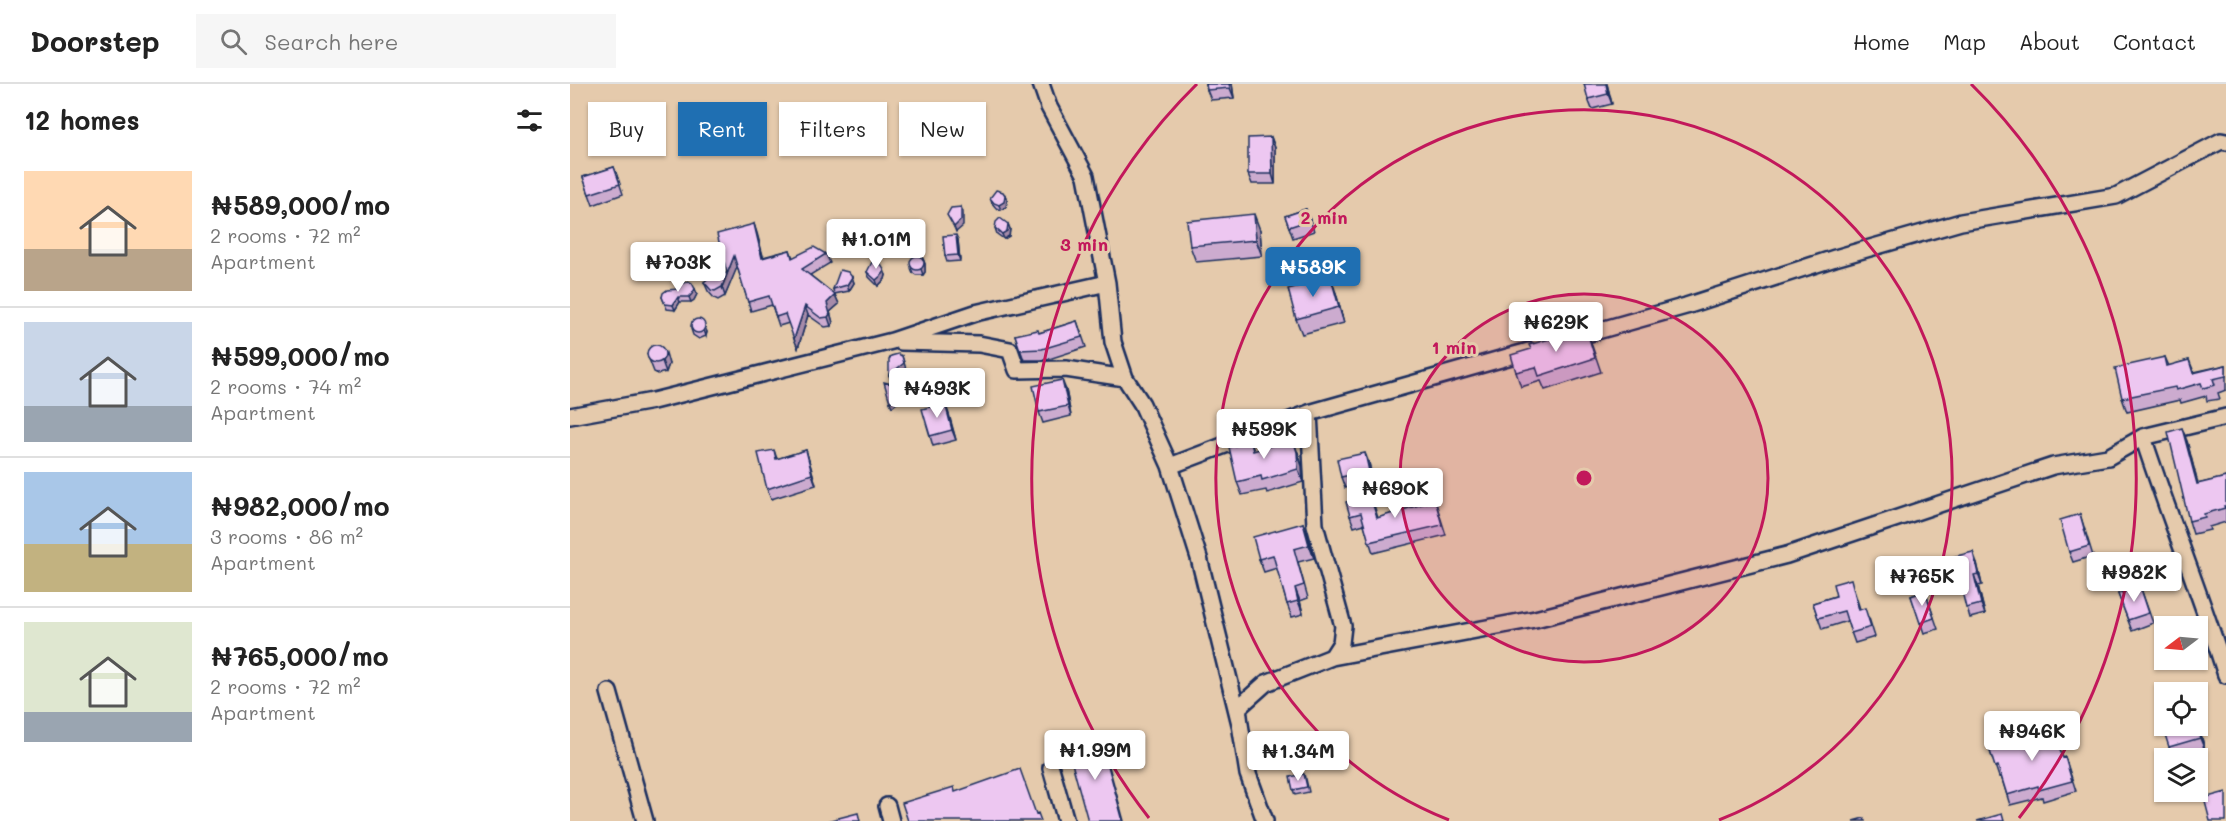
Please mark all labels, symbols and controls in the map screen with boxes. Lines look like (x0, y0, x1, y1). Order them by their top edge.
search box (196, 14, 616, 68)
text: Doorstep (30, 23, 160, 59)
icon: search (217, 25, 250, 58)
text: Search here (265, 27, 398, 56)
text: Home (1853, 28, 1910, 55)
text: Map (1943, 28, 1986, 55)
text: About (2019, 28, 2080, 55)
text: Contact (2113, 28, 2196, 55)
chip: Buy (588, 102, 666, 156)
chip: Rent (678, 102, 767, 156)
chip: Filters (779, 102, 887, 156)
chip: New (899, 102, 986, 156)
text: 12 homes (24, 103, 140, 137)
icon: filters (513, 104, 546, 137)
text: ₦589,000/mo (210, 188, 390, 222)
icon: home (72, 195, 144, 267)
text: 2 min (1300, 205, 1348, 229)
pin: ₦1.01M (827, 219, 925, 270)
text: 2 rooms · 72 m² (210, 222, 361, 248)
text: ₦1.01M (841, 225, 911, 251)
text: 3 min (1060, 232, 1108, 256)
pin: ₦703K (636, 242, 720, 293)
pin: ₦589K (1271, 247, 1355, 298)
text: Apartment (210, 248, 316, 274)
text: ₦703K (644, 248, 712, 274)
text: ₦589K (1279, 253, 1347, 279)
pin: ₦629K (1514, 302, 1598, 353)
text: ₦629K (1523, 308, 1589, 334)
text: 1 min (1431, 335, 1477, 359)
text: ₦599,000/mo (210, 339, 390, 373)
icon: home (72, 346, 144, 418)
pin: ₦493K (895, 368, 979, 419)
text: 2 rooms · 74 m² (210, 373, 361, 399)
text: ₦493K (903, 374, 971, 400)
text: Apartment (210, 399, 316, 425)
pin: ₦599K (1222, 409, 1306, 460)
text: ₦599K (1231, 415, 1297, 441)
pin: ₦690K (1353, 468, 1437, 519)
centre of rings (1574, 468, 1594, 488)
text: ₦690K (1361, 474, 1429, 500)
text: ₦982,000/mo (210, 489, 389, 523)
icon: home (72, 496, 144, 568)
text: 3 rooms · 86 m² (210, 523, 363, 549)
text: Apartment (210, 549, 316, 575)
pin: ₦982K (2092, 552, 2176, 603)
pin: ₦765K (1880, 556, 1964, 607)
text: ₦982K (2101, 558, 2167, 584)
text: ₦765K (1889, 562, 1955, 588)
north arrow (2154, 616, 2208, 670)
map controls (2154, 616, 2208, 802)
text: ₦765,000/mo (210, 639, 389, 673)
icon: home (72, 646, 144, 718)
text: 2 rooms · 72 m² (210, 673, 361, 699)
button: locate (2154, 682, 2208, 736)
text: Apartment (210, 699, 316, 725)
pin: ₦946K (1990, 711, 2074, 762)
text: ₦946K (1998, 717, 2066, 743)
pin: ₦1.99M (1046, 730, 1144, 781)
pin: ₦1.34M (1249, 731, 1347, 782)
text: ₦1.99M (1058, 736, 1132, 762)
text: ₦1.34M (1261, 737, 1335, 763)
button: layers (2154, 748, 2208, 802)

